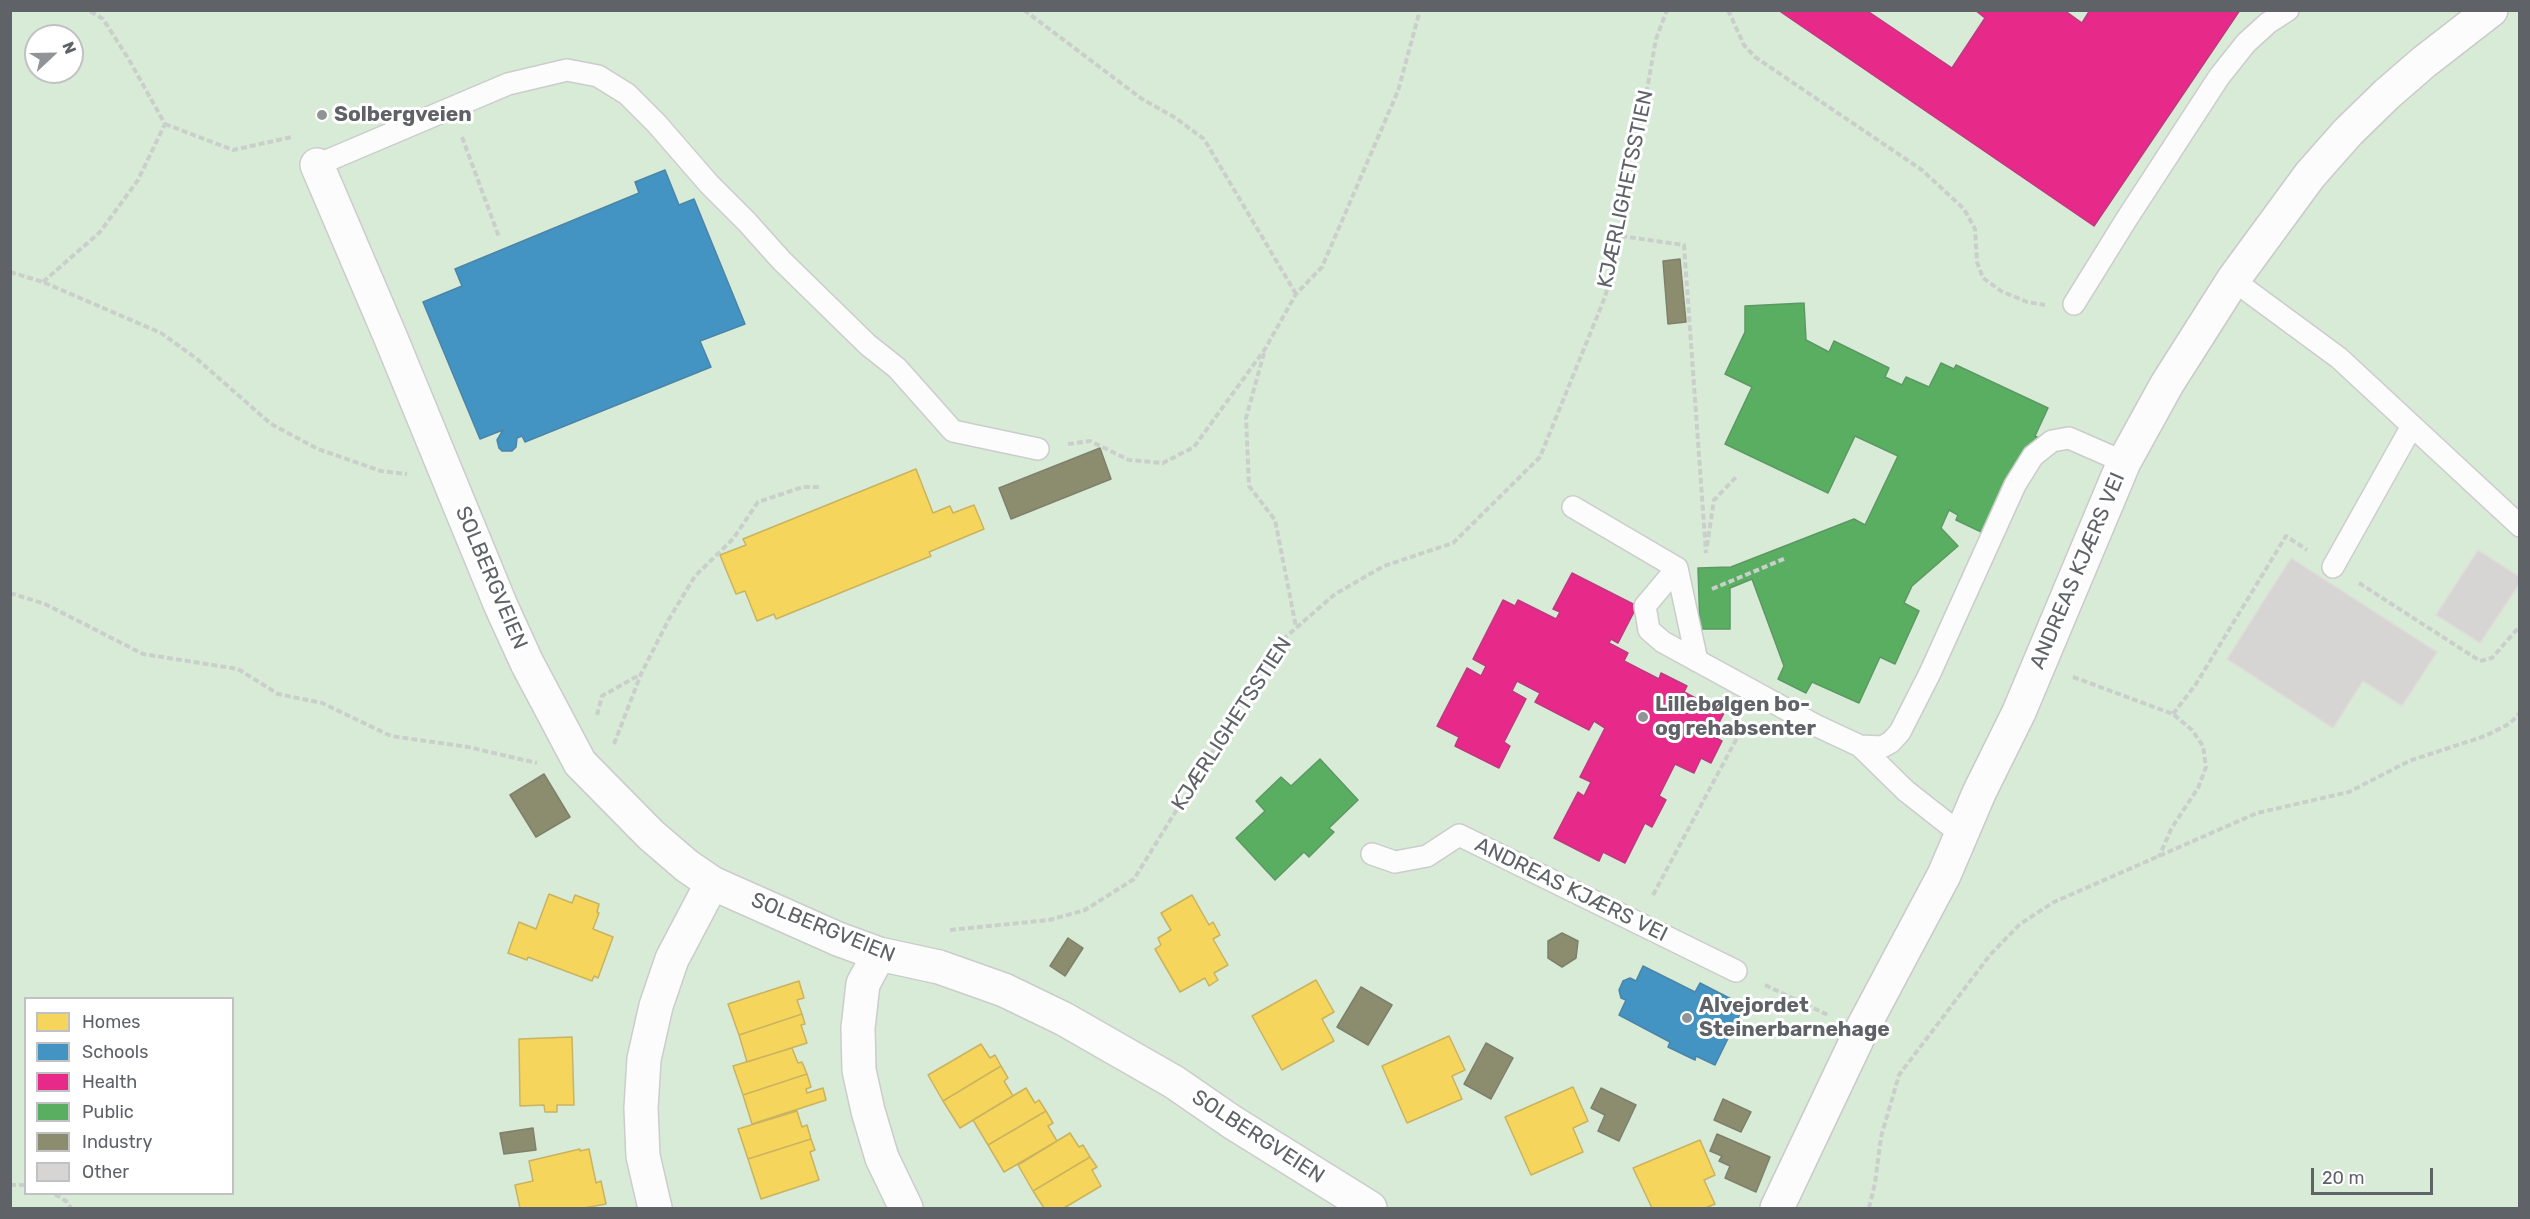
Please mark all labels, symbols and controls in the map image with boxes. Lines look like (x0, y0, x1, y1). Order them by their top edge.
north arrow (24, 24, 84, 84)
text: N (58, 39, 80, 57)
street label: KJÆRLIGHETSSTIEN (1593, 88, 1659, 290)
place label: Solbergveien (334, 102, 472, 128)
marker: Solbergveien (315, 108, 329, 122)
street label: ANDREAS KJÆRS VEI (2025, 469, 2131, 673)
street label: SOLBERGVEIEN (450, 503, 532, 653)
street label: KJÆRLIGHETSSTIEN (1167, 633, 1297, 815)
place label: Lillebølgen bo- og rehabsenter (1655, 692, 1816, 742)
marker: Lillebølgen bo- og rehabsenter (1636, 710, 1650, 724)
street label: ANDREAS KJÆRS VEI (1471, 832, 1671, 948)
street label: SOLBERGVEIEN (747, 888, 899, 968)
place label: Alvejordet Steinerbarnehage (1699, 993, 1890, 1043)
legend (24, 997, 234, 1195)
text: Homes (82, 1011, 140, 1033)
marker: Alvejordet Steinerbarnehage (1680, 1011, 1694, 1025)
text: Schools (82, 1041, 148, 1063)
text: Health (82, 1071, 137, 1093)
street label: SOLBERGVEIEN (1187, 1085, 1329, 1189)
text: Public (82, 1101, 134, 1123)
text: Industry (82, 1131, 152, 1153)
scale bar (2314, 1156, 2436, 1194)
text: Other (82, 1161, 129, 1183)
text: 20 m (2322, 1167, 2364, 1189)

